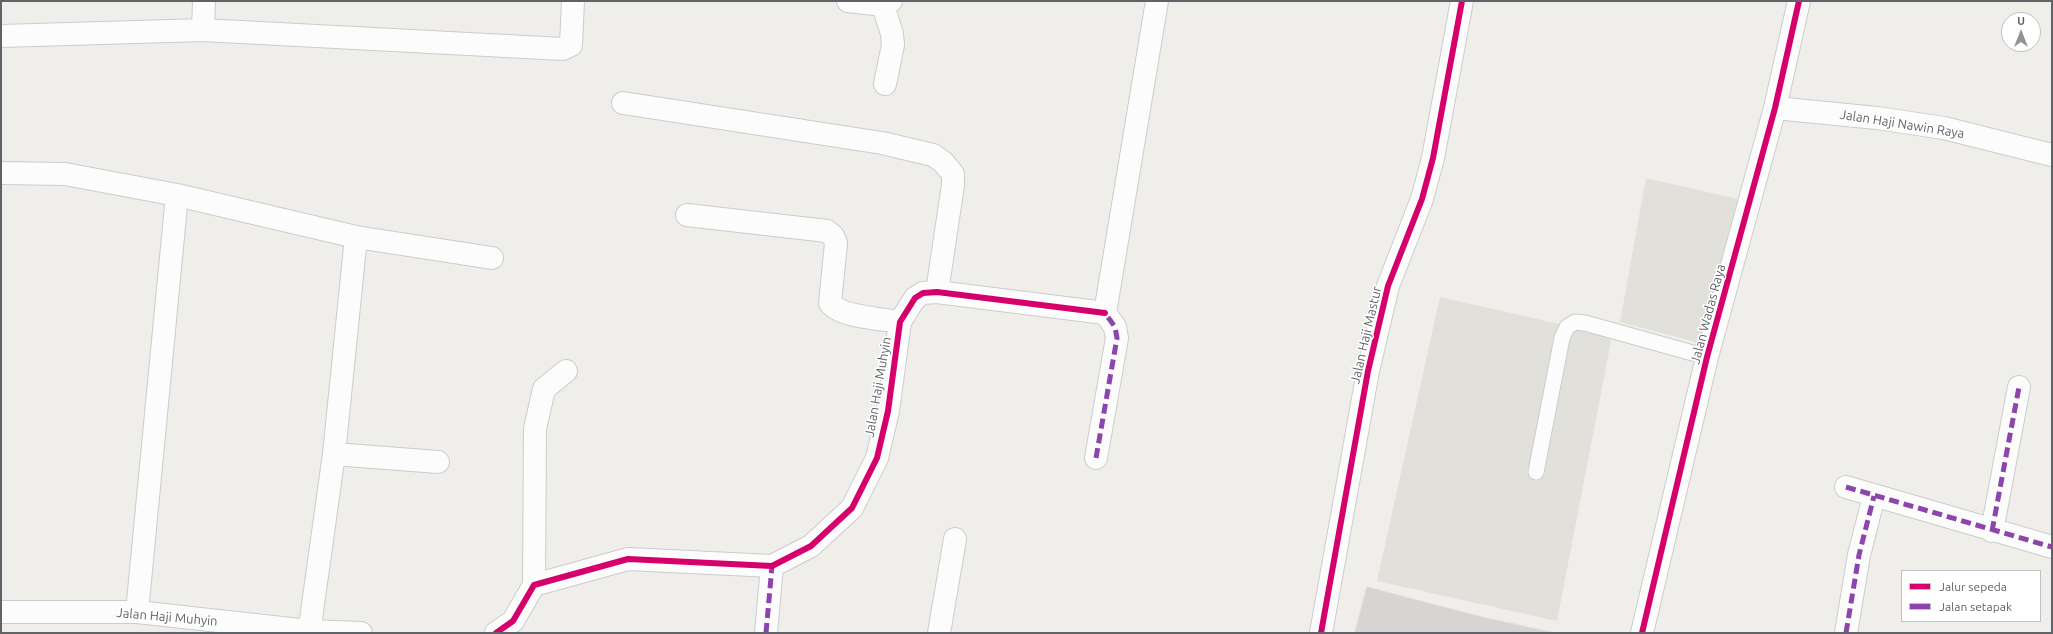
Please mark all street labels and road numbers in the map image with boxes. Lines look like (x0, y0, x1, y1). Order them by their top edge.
street label: Jalan Haji Nawin Raya (1839, 106, 1965, 142)
street label: Jalan Wadas Raya (1687, 262, 1729, 366)
street label: Jalan Haji Mastur (1347, 285, 1385, 385)
street label: Jalan Haji Muhyin (862, 336, 894, 438)
street label: Jalan Haji Muhyin (116, 605, 218, 629)

